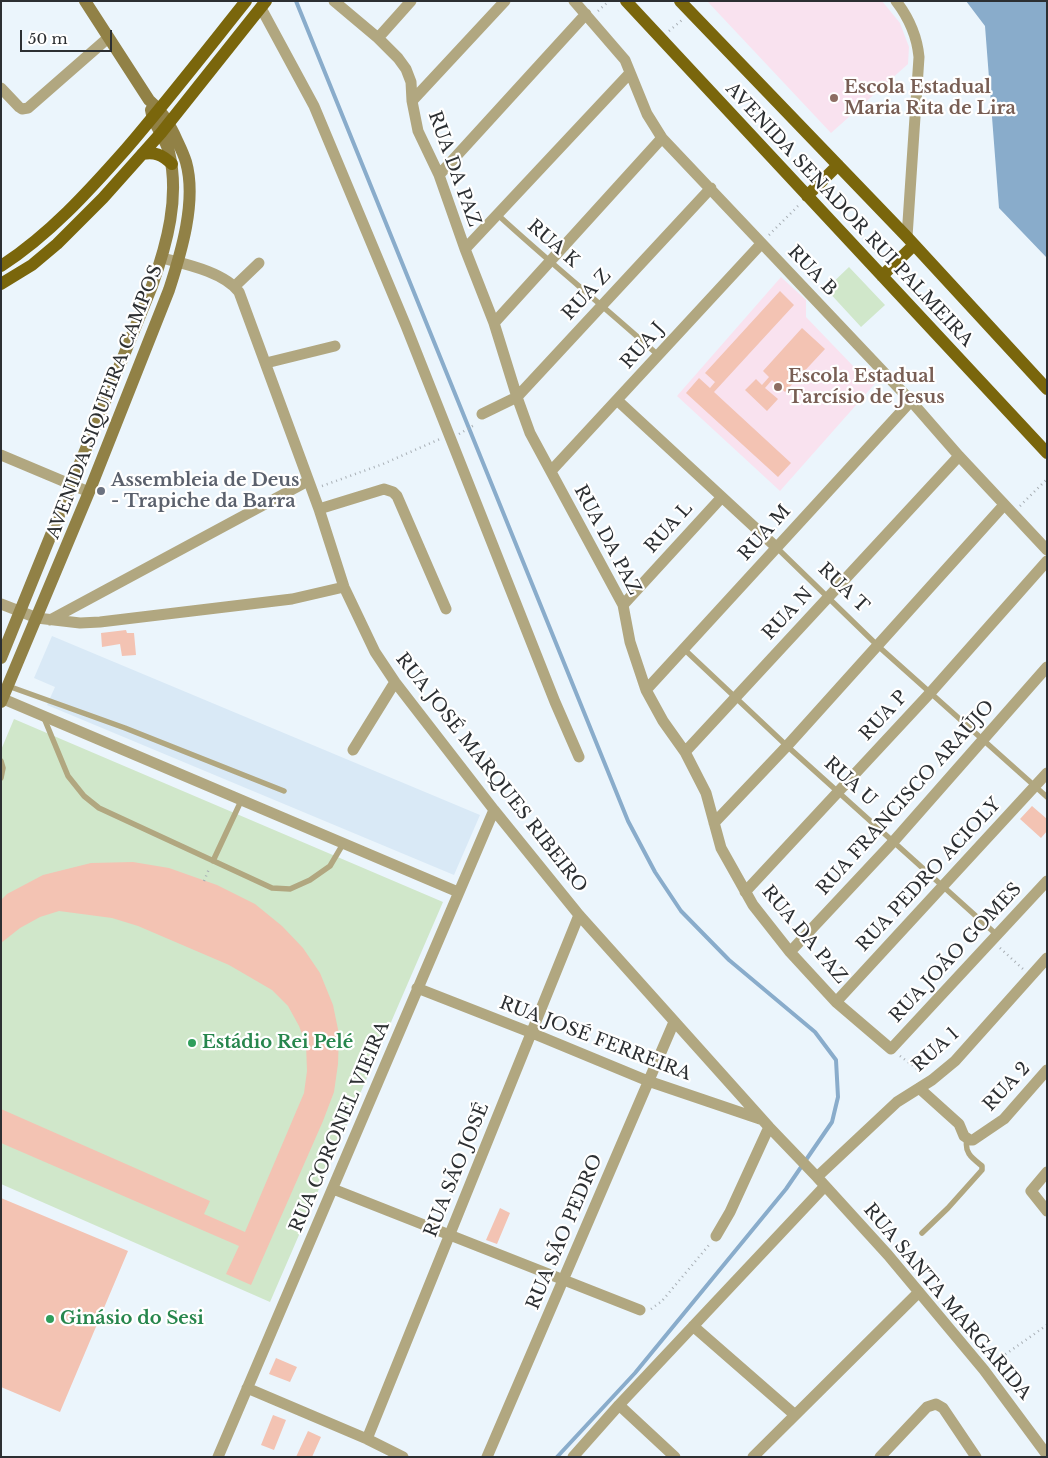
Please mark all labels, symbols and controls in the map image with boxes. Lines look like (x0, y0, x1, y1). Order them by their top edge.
scale bar (22, 20, 115, 52)
text: 50 m (28, 29, 68, 48)
place label: Escola Estadual Maria Rita de Lira (844, 77, 1016, 120)
street label: AVENIDA SENADOR RUI PALMEIRA (721, 79, 977, 351)
marker: Escola Estadual Maria Rita de Lira (828, 92, 840, 104)
street label: RUA DA PAZ (423, 108, 485, 230)
street label: RUA K (523, 216, 583, 272)
street label: RUA B (783, 241, 841, 301)
street label: AVENIDA SIQUEIRA CAMPOS (43, 262, 167, 542)
street label: RUA Z (558, 265, 616, 325)
street label: RUA J (617, 318, 669, 374)
place label: Escola Estadual Tarcísio de Jesus (788, 366, 945, 408)
marker: Escola Estadual Tarcísio de Jesus (772, 381, 784, 393)
place label: Assembleia de Deus - Trapiche da Barra (111, 470, 299, 512)
street label: RUA DA PAZ (569, 481, 645, 599)
marker: Assembleia de Deus - Trapiche da Barra (95, 485, 107, 497)
street label: RUA L (641, 498, 697, 558)
street label: RUA M (734, 501, 796, 565)
street label: RUA T (813, 559, 873, 617)
street label: RUA N (758, 583, 818, 645)
street label: RUA JOSÉ MARQUES RIBEIRO (391, 649, 591, 897)
street label: RUA P (856, 687, 912, 745)
street label: RUA FRANCISCO ARAÚJO (813, 696, 999, 900)
street label: RUA U (819, 753, 881, 811)
street label: RUA PEDRO ACIOLY (852, 794, 1006, 956)
street label: RUA JOÃO GOMES (886, 879, 1026, 1027)
street label: RUA DA PAZ (757, 882, 851, 988)
street label: RUA JOSÉ FERREIRA (496, 992, 694, 1086)
street label: RUA CORONEL VIEIRA (286, 1018, 394, 1236)
street label: RUA 1 (908, 1023, 964, 1077)
place label: Estádio Rei Pelé (202, 1032, 353, 1054)
marker: Estádio Rei Pelé (186, 1037, 198, 1049)
street label: RUA 2 (979, 1058, 1035, 1116)
street label: RUA SÃO JOSÉ (420, 1100, 494, 1240)
street label: RUA SÃO PEDRO (523, 1151, 607, 1313)
street label: RUA SANTA MARGARIDA (859, 1200, 1035, 1404)
place label: Ginásio do Sesi (60, 1308, 204, 1330)
marker: Ginásio do Sesi (44, 1313, 56, 1325)

